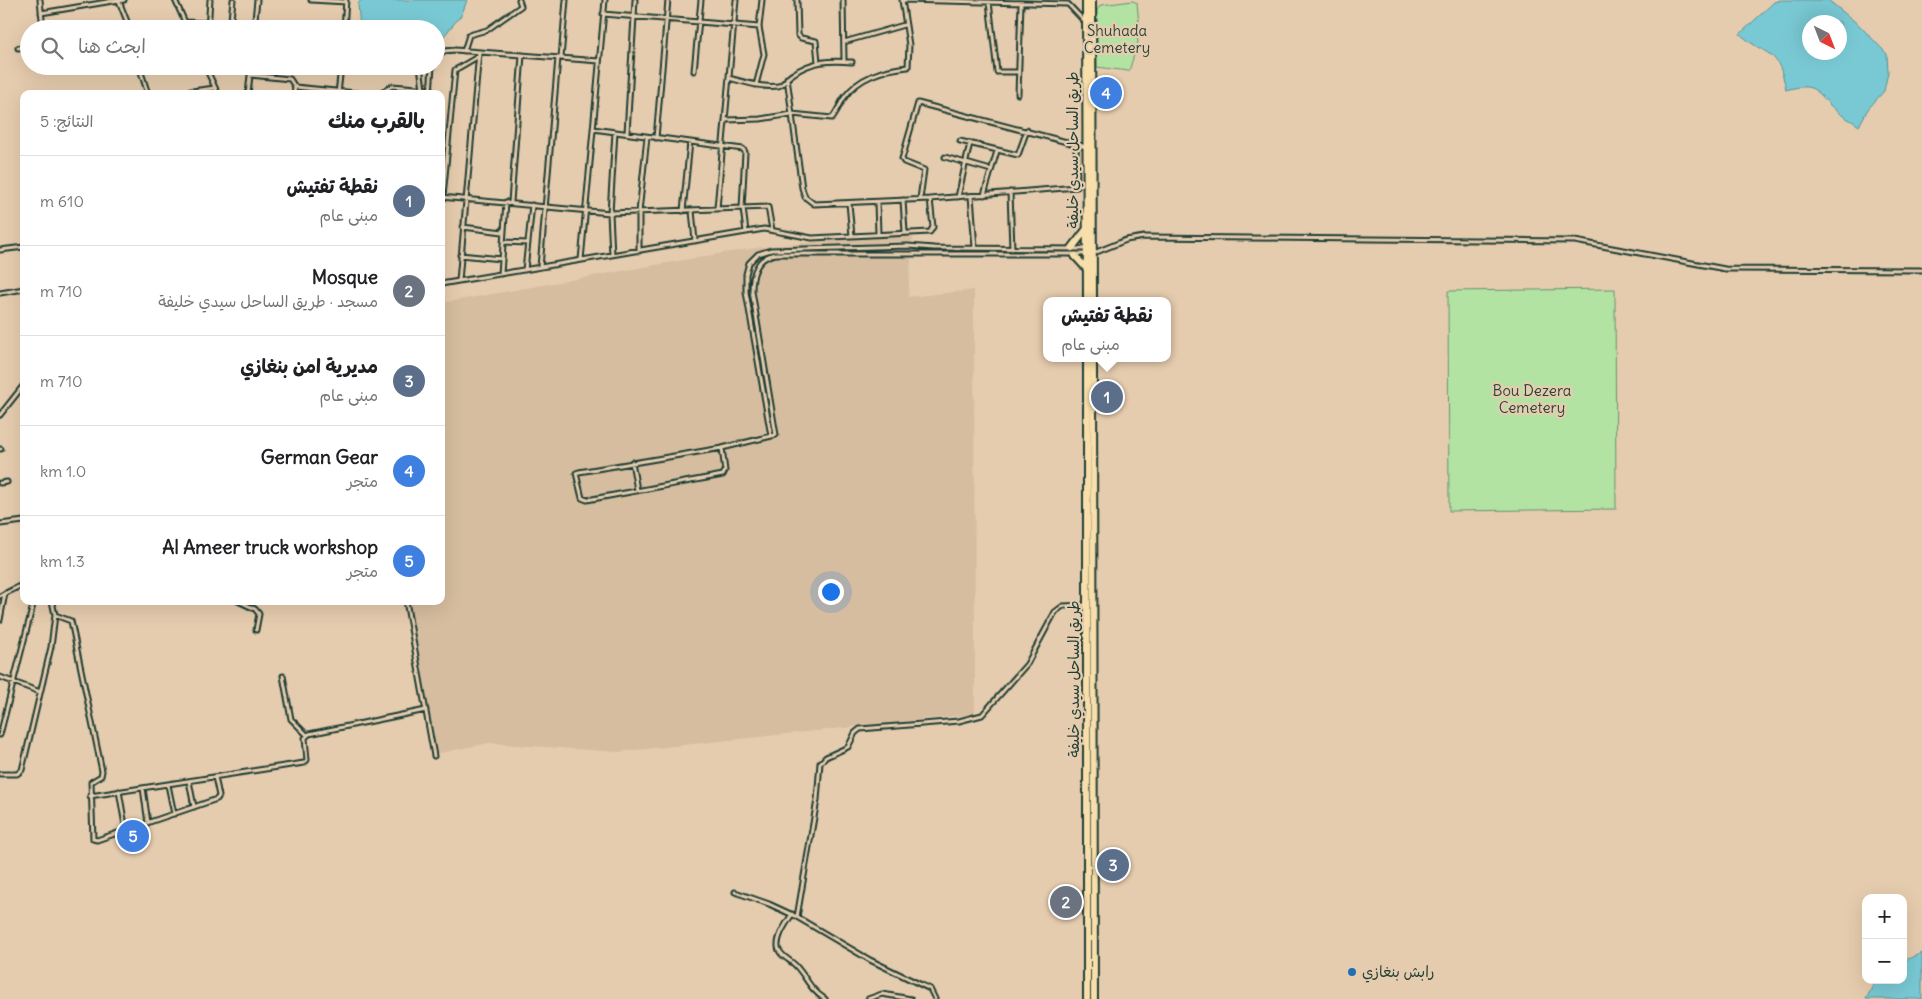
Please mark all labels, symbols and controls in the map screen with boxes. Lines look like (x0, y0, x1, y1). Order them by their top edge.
north arrow (1802, 15, 1847, 60)
search box (20, 20, 445, 75)
park label: Shuhada Cemetery (1084, 21, 1150, 57)
icon: search (38, 34, 66, 62)
text: ابحث هنا (78, 34, 146, 58)
street label: طريق الساحل سيدي خليفة (1063, 72, 1084, 228)
pin: 4 (1090, 74, 1122, 112)
text: بالقرب منك (328, 107, 425, 134)
text: النتائج: 5 (40, 111, 94, 131)
text: نقطة تفتيش (286, 174, 378, 198)
text: 610 m (40, 191, 84, 211)
text: 1 (406, 191, 412, 211)
text: مبنى عام (319, 205, 378, 225)
text: Mosque (312, 265, 378, 289)
text: 710 m (40, 281, 83, 301)
text: 2 (405, 281, 413, 301)
text: مسجد · طريق الساحل سيدي خليفة (158, 291, 378, 311)
popup (1043, 297, 1171, 362)
text: نقطة تفتيش (1061, 303, 1153, 327)
text: مبنى عام (1061, 334, 1120, 354)
text: مديرية امن بنغازي (240, 354, 378, 378)
text: 710 m (40, 371, 83, 391)
text: 3 (404, 371, 414, 391)
pin: 1 (1091, 378, 1123, 416)
park label: Bou Dezera Cemetery (1493, 381, 1572, 417)
text: مبنى عام (319, 385, 378, 405)
text: German Gear (261, 445, 378, 469)
text: 1.0 km (40, 461, 86, 481)
text: 4 (404, 461, 414, 481)
text: متجر (347, 471, 378, 491)
text: Al Ameer truck workshop (162, 535, 378, 559)
text: 1.3 km (40, 551, 85, 571)
text: 5 (404, 551, 414, 571)
text: متجر (347, 561, 378, 581)
your location (818, 579, 844, 605)
street label: طريق الساحل سيدي خليفة (1064, 601, 1085, 757)
pin: 5 (117, 817, 149, 855)
pin: 3 (1097, 846, 1129, 884)
pin: 2 (1050, 883, 1082, 921)
map controls (1862, 894, 1907, 984)
button: + (1862, 894, 1907, 939)
button: − (1862, 939, 1907, 984)
place label: رابش بنغازي (1362, 962, 1435, 983)
marker: رابش بنغازي (1346, 966, 1358, 978)

